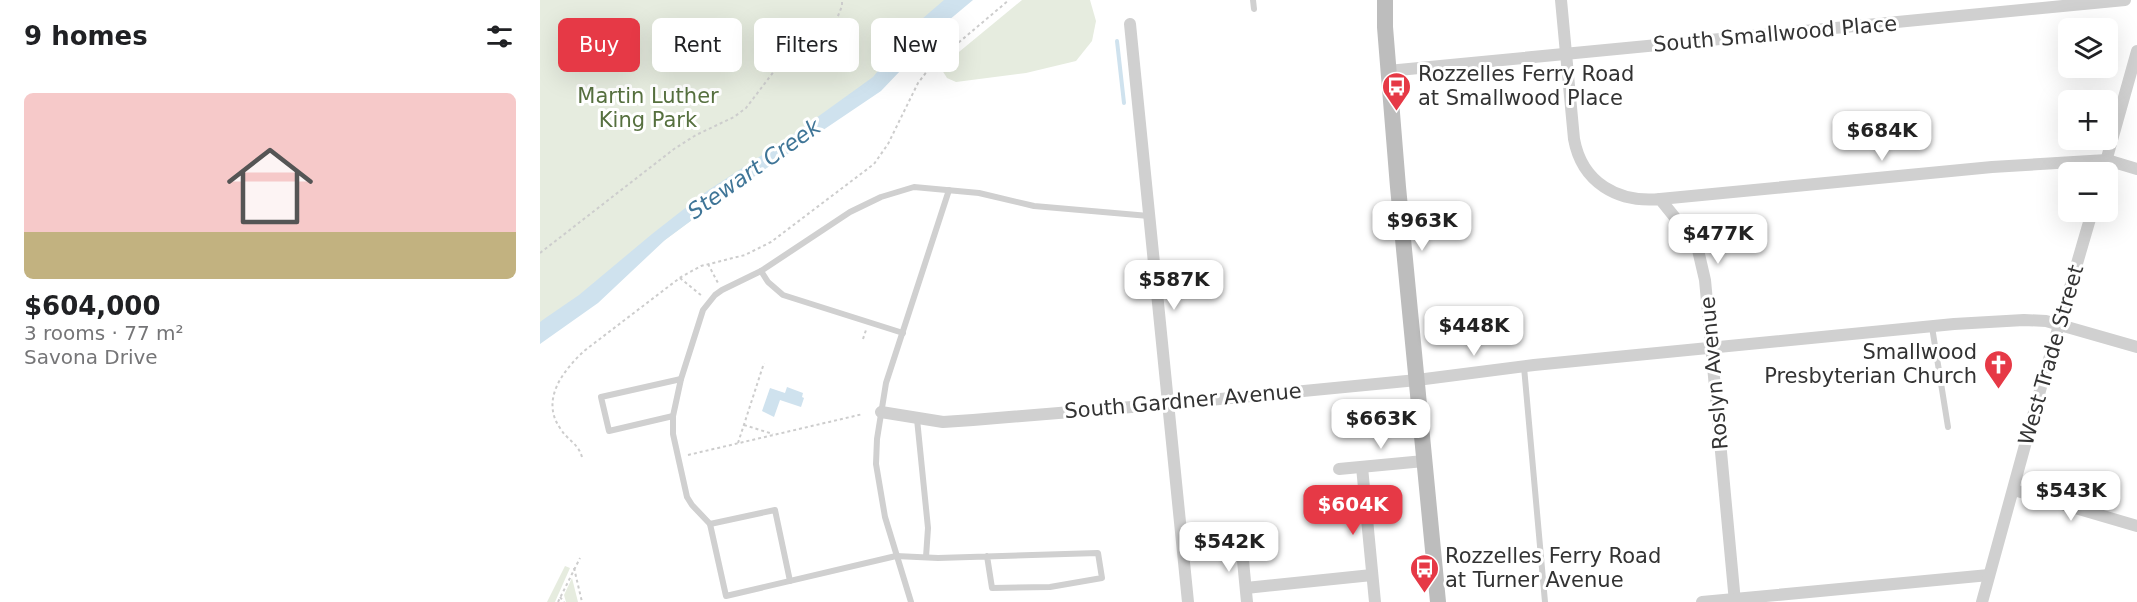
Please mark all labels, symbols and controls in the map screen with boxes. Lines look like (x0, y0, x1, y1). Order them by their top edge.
street label: South Smallwood Place (1652, 11, 1898, 57)
chip: Buy (558, 18, 640, 72)
chip: Rent (652, 18, 742, 72)
chip: Filters (754, 18, 859, 72)
chip: New (871, 18, 959, 72)
map controls (2058, 18, 2118, 222)
button: layers (2058, 18, 2118, 78)
icon: filters (483, 20, 516, 53)
text: 9 homes (24, 21, 148, 51)
place label: Rozzelles Ferry Road at Smallwood Place (1418, 62, 1634, 110)
bus stop icon: Rozzelles Ferry Road at Smallwood Place (1381, 70, 1413, 112)
park label: Martin Luther King Park (577, 84, 719, 132)
button: + (2058, 90, 2118, 150)
pin: $684K (1840, 111, 1924, 162)
water label: Stewart Creek (683, 113, 826, 224)
text: $684K (1846, 118, 1918, 142)
icon: home (216, 132, 324, 240)
button: − (2058, 162, 2118, 222)
pin: $963K (1380, 201, 1464, 252)
text: $963K (1386, 208, 1458, 232)
pin: $477K (1676, 214, 1760, 265)
text: $477K (1682, 221, 1754, 245)
pin: $587K (1132, 260, 1216, 311)
street label: West Trade Street (2014, 262, 2088, 448)
text: $587K (1138, 267, 1210, 291)
text: $604,000 (24, 291, 161, 321)
street label: Roslyn Avenue (1695, 295, 1733, 451)
pin: $448K (1432, 306, 1516, 357)
text: $448K (1438, 313, 1510, 337)
text: 3 rooms · 77 m² (24, 321, 184, 345)
place label: Smallwood Presbyterian Church (1764, 340, 1977, 388)
text: Savona Drive (24, 345, 158, 369)
church icon: Smallwood Presbyterian Church (1982, 348, 2014, 390)
street label: South Gardner Avenue (1063, 379, 1303, 423)
pin: $663K (1339, 399, 1423, 450)
text: $663K (1345, 406, 1417, 430)
pin: $543K (2029, 471, 2113, 522)
text: $543K (2035, 478, 2107, 502)
pin: $604K (1311, 485, 1395, 536)
text: $604K (1317, 492, 1389, 516)
pin: $542K (1187, 522, 1271, 573)
text: $542K (1193, 529, 1265, 553)
place label: Rozzelles Ferry Road at Turner Avenue (1445, 544, 1661, 592)
bus stop icon: Rozzelles Ferry Road at Turner Avenue (1408, 552, 1440, 594)

